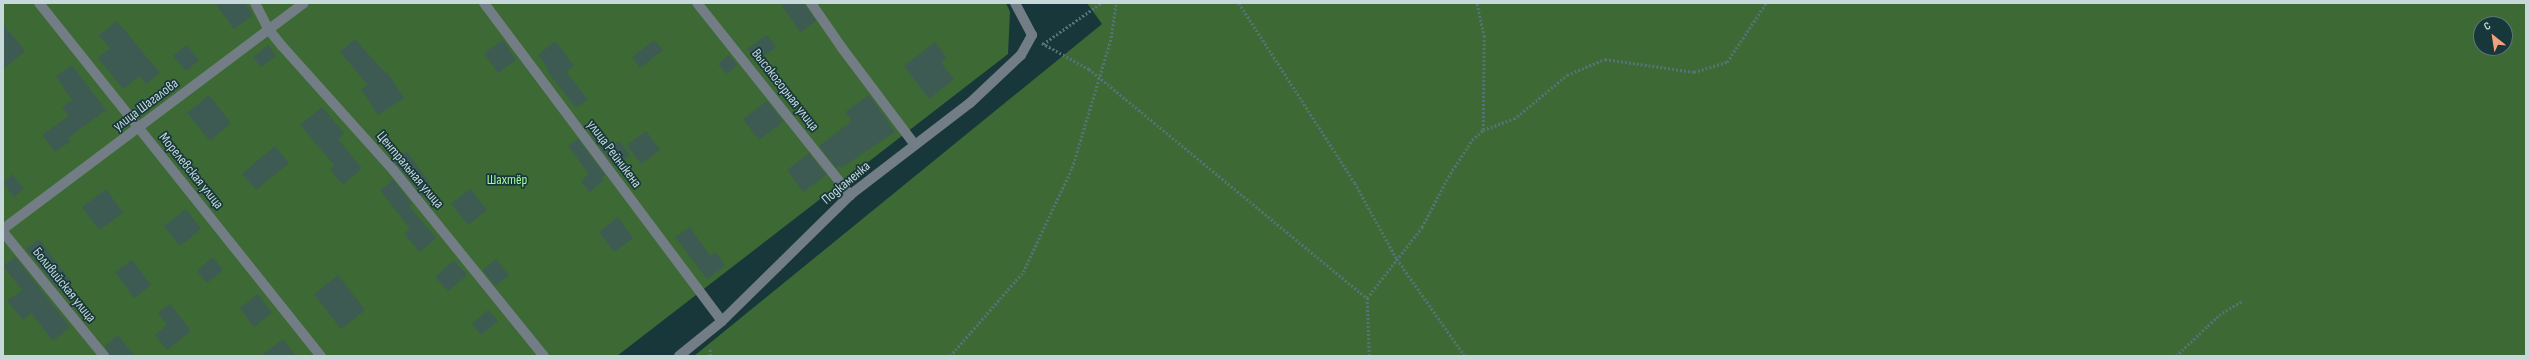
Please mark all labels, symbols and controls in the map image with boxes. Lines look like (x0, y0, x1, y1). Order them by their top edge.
north arrow (2473, 16, 2513, 56)
text: С (2482, 19, 2493, 33)
street label: Высокогорная улица (748, 46, 822, 134)
street label: улица Шагалова (110, 75, 182, 135)
street label: улица Рейникена (583, 117, 645, 191)
street label: Центральная улица (373, 128, 447, 212)
street label: Морелевская улица (155, 130, 227, 212)
street label: Подкаменка (818, 158, 874, 208)
park label: Шахтёр (487, 172, 527, 188)
street label: Боливийская улица (29, 244, 99, 326)

